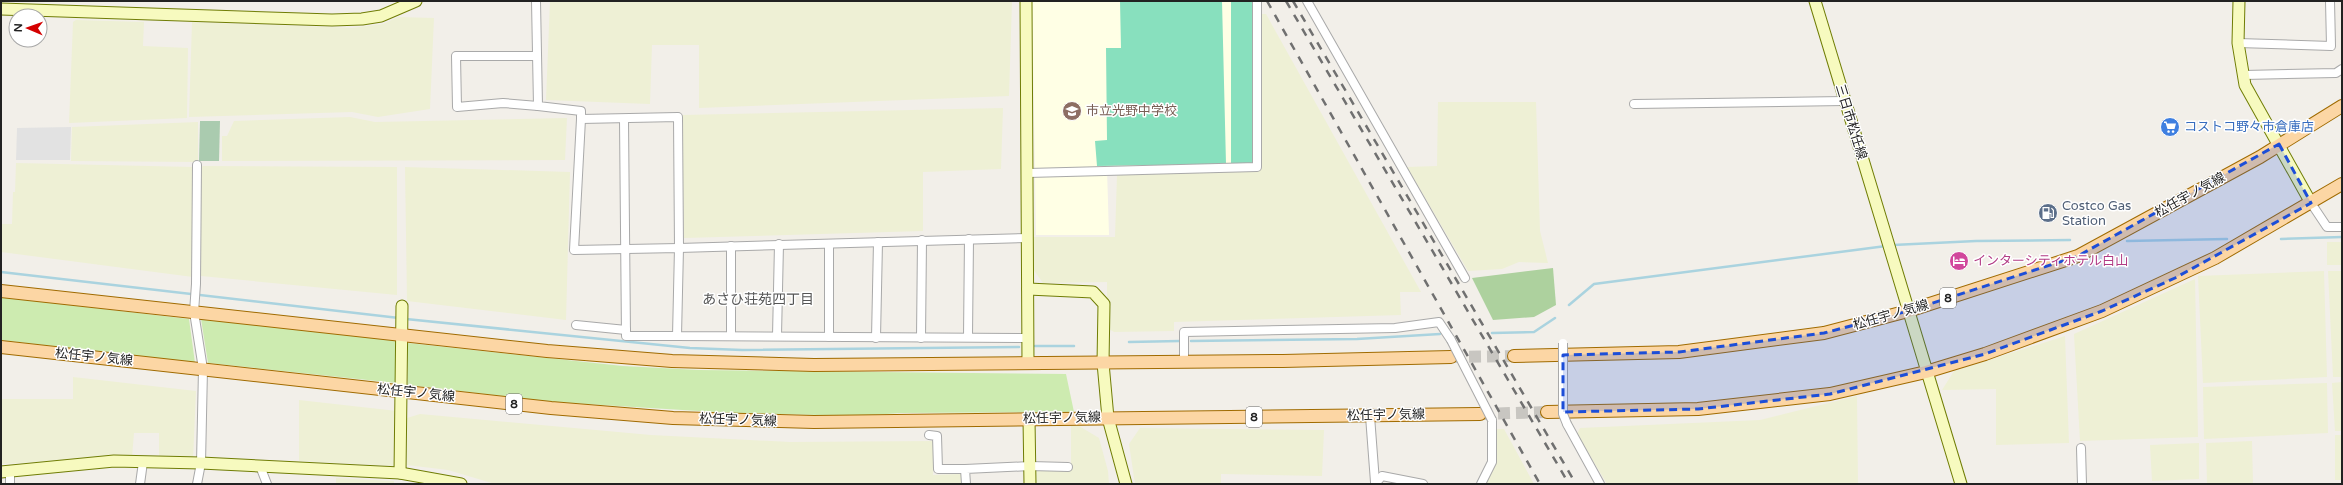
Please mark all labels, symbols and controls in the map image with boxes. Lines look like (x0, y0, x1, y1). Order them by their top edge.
north arrow (8, 8, 48, 48)
text: N (12, 23, 25, 32)
street label: 三日市松任線 (1832, 82, 1870, 162)
school or university icon: 市立光野中学校 (1061, 100, 1083, 122)
place label: 市立光野中学校 (1086, 103, 1177, 119)
supermarket icon: コストコ野々市倉庫店 (2159, 116, 2181, 138)
place label: コストコ野々市倉庫店 (2184, 119, 2314, 135)
street label: 松任宇ノ気線 (2152, 169, 2228, 221)
place label: Costco Gas Station (2062, 198, 2131, 229)
fuel station icon: Costco Gas Station (2037, 202, 2059, 224)
hotel icon: インターシティホテル白山 (1948, 250, 1970, 272)
place label: インターシティホテル白山 (1973, 253, 2128, 269)
road number: 8 (1940, 288, 1956, 308)
district label: あさひ荘苑四丁目 (702, 291, 814, 308)
street label: 松任宇ノ気線 (1851, 297, 1931, 333)
street label: 松任宇ノ気線 (54, 345, 134, 369)
street label: 松任宇ノ気線 (376, 381, 456, 405)
road number: 8 (506, 394, 522, 414)
street label: 松任宇ノ気線 (1347, 406, 1425, 424)
road number: 8 (1246, 407, 1262, 427)
street label: 松任宇ノ気線 (1023, 409, 1101, 427)
street label: 松任宇ノ気線 (699, 411, 777, 429)

